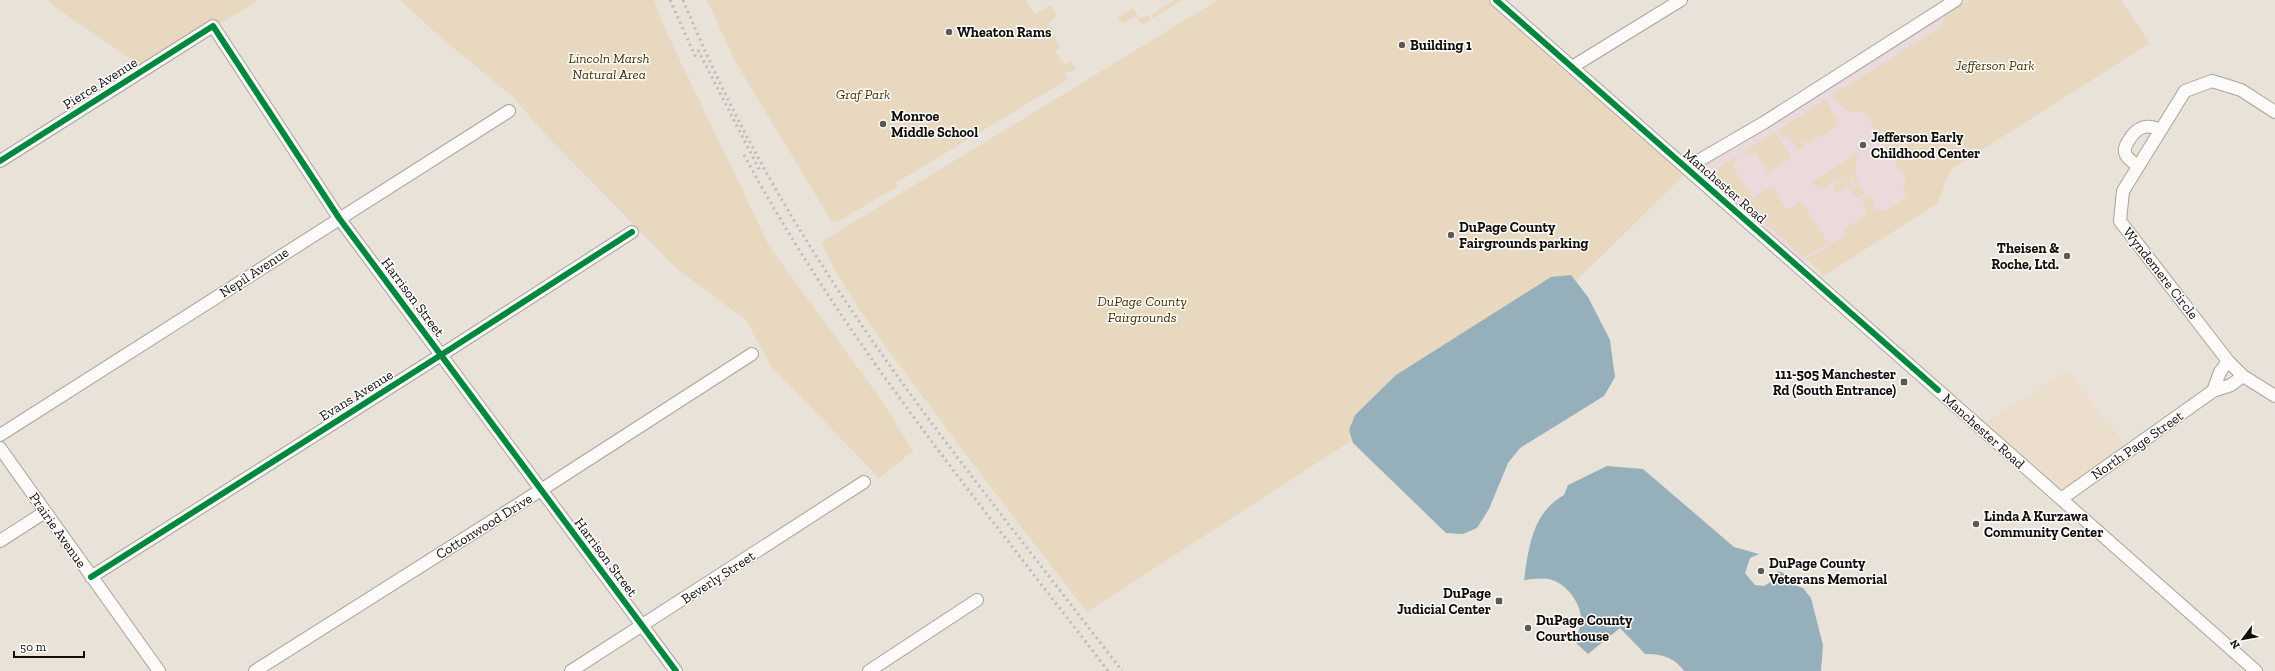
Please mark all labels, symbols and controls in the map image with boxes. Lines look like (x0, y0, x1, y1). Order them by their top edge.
place label: Wheaton Rams (957, 24, 1052, 41)
marker: Wheaton Rams (944, 27, 954, 37)
place label: Building 1 (1410, 37, 1472, 54)
marker: Building 1 (1397, 40, 1407, 50)
park label: Lincoln Marsh Natural Area (568, 50, 650, 83)
street label: Pierce Avenue (60, 54, 141, 113)
park label: Jefferson Park (1954, 57, 2035, 74)
park label: Graf Park (836, 86, 890, 103)
place label: Monroe Middle School (891, 108, 978, 141)
marker: Monroe Middle School (878, 119, 888, 129)
place label: Jefferson Early Childhood Center (1871, 129, 1980, 162)
marker: Jefferson Early Childhood Center (1858, 140, 1868, 150)
street label: Manchester Road (1680, 146, 1770, 227)
place label: DuPage County Fairgrounds parking (1459, 219, 1589, 252)
street label: Wyndemere Circle (2119, 224, 2202, 323)
marker: DuPage County Fairgrounds parking (1446, 230, 1456, 240)
place label: Theisen & Roche, Ltd. (1991, 240, 2059, 273)
street label: Nepil Avenue (216, 244, 292, 301)
marker: Theisen & Roche, Ltd. (2062, 251, 2072, 261)
street label: Harrison Street (377, 255, 448, 341)
park label: DuPage County Fairgrounds (1097, 293, 1187, 326)
street label: Evans Avenue (316, 366, 396, 425)
place label: 111-505 Manchester Rd (South Entrance) (1773, 366, 1896, 399)
marker: 111-505 Manchester Rd (South Entrance) (1899, 377, 1909, 387)
street label: Manchester Road (1939, 390, 2028, 473)
street label: North Page Street (2088, 407, 2187, 483)
street label: Prairie Avenue (25, 489, 90, 572)
street label: Cottonwood Drive (433, 490, 536, 563)
place label: Linda A Kurzawa Community Center (1984, 508, 2103, 541)
street label: Harrison Street (570, 515, 641, 601)
marker: Linda A Kurzawa Community Center (1971, 519, 1981, 529)
street label: Beverly Street (678, 547, 759, 608)
place label: DuPage County Veterans Memorial (1769, 555, 1887, 588)
marker: DuPage County Veterans Memorial (1756, 566, 1766, 576)
place label: DuPage Judicial Center (1397, 585, 1491, 618)
marker: DuPage Judicial Center (1494, 596, 1504, 606)
place label: DuPage County Courthouse (1536, 612, 1633, 645)
north arrow (2223, 619, 2263, 659)
marker: DuPage County Courthouse (1523, 623, 1533, 633)
scale bar (14, 633, 84, 659)
text: N (2227, 637, 2243, 651)
text: 50 m (20, 640, 47, 654)

